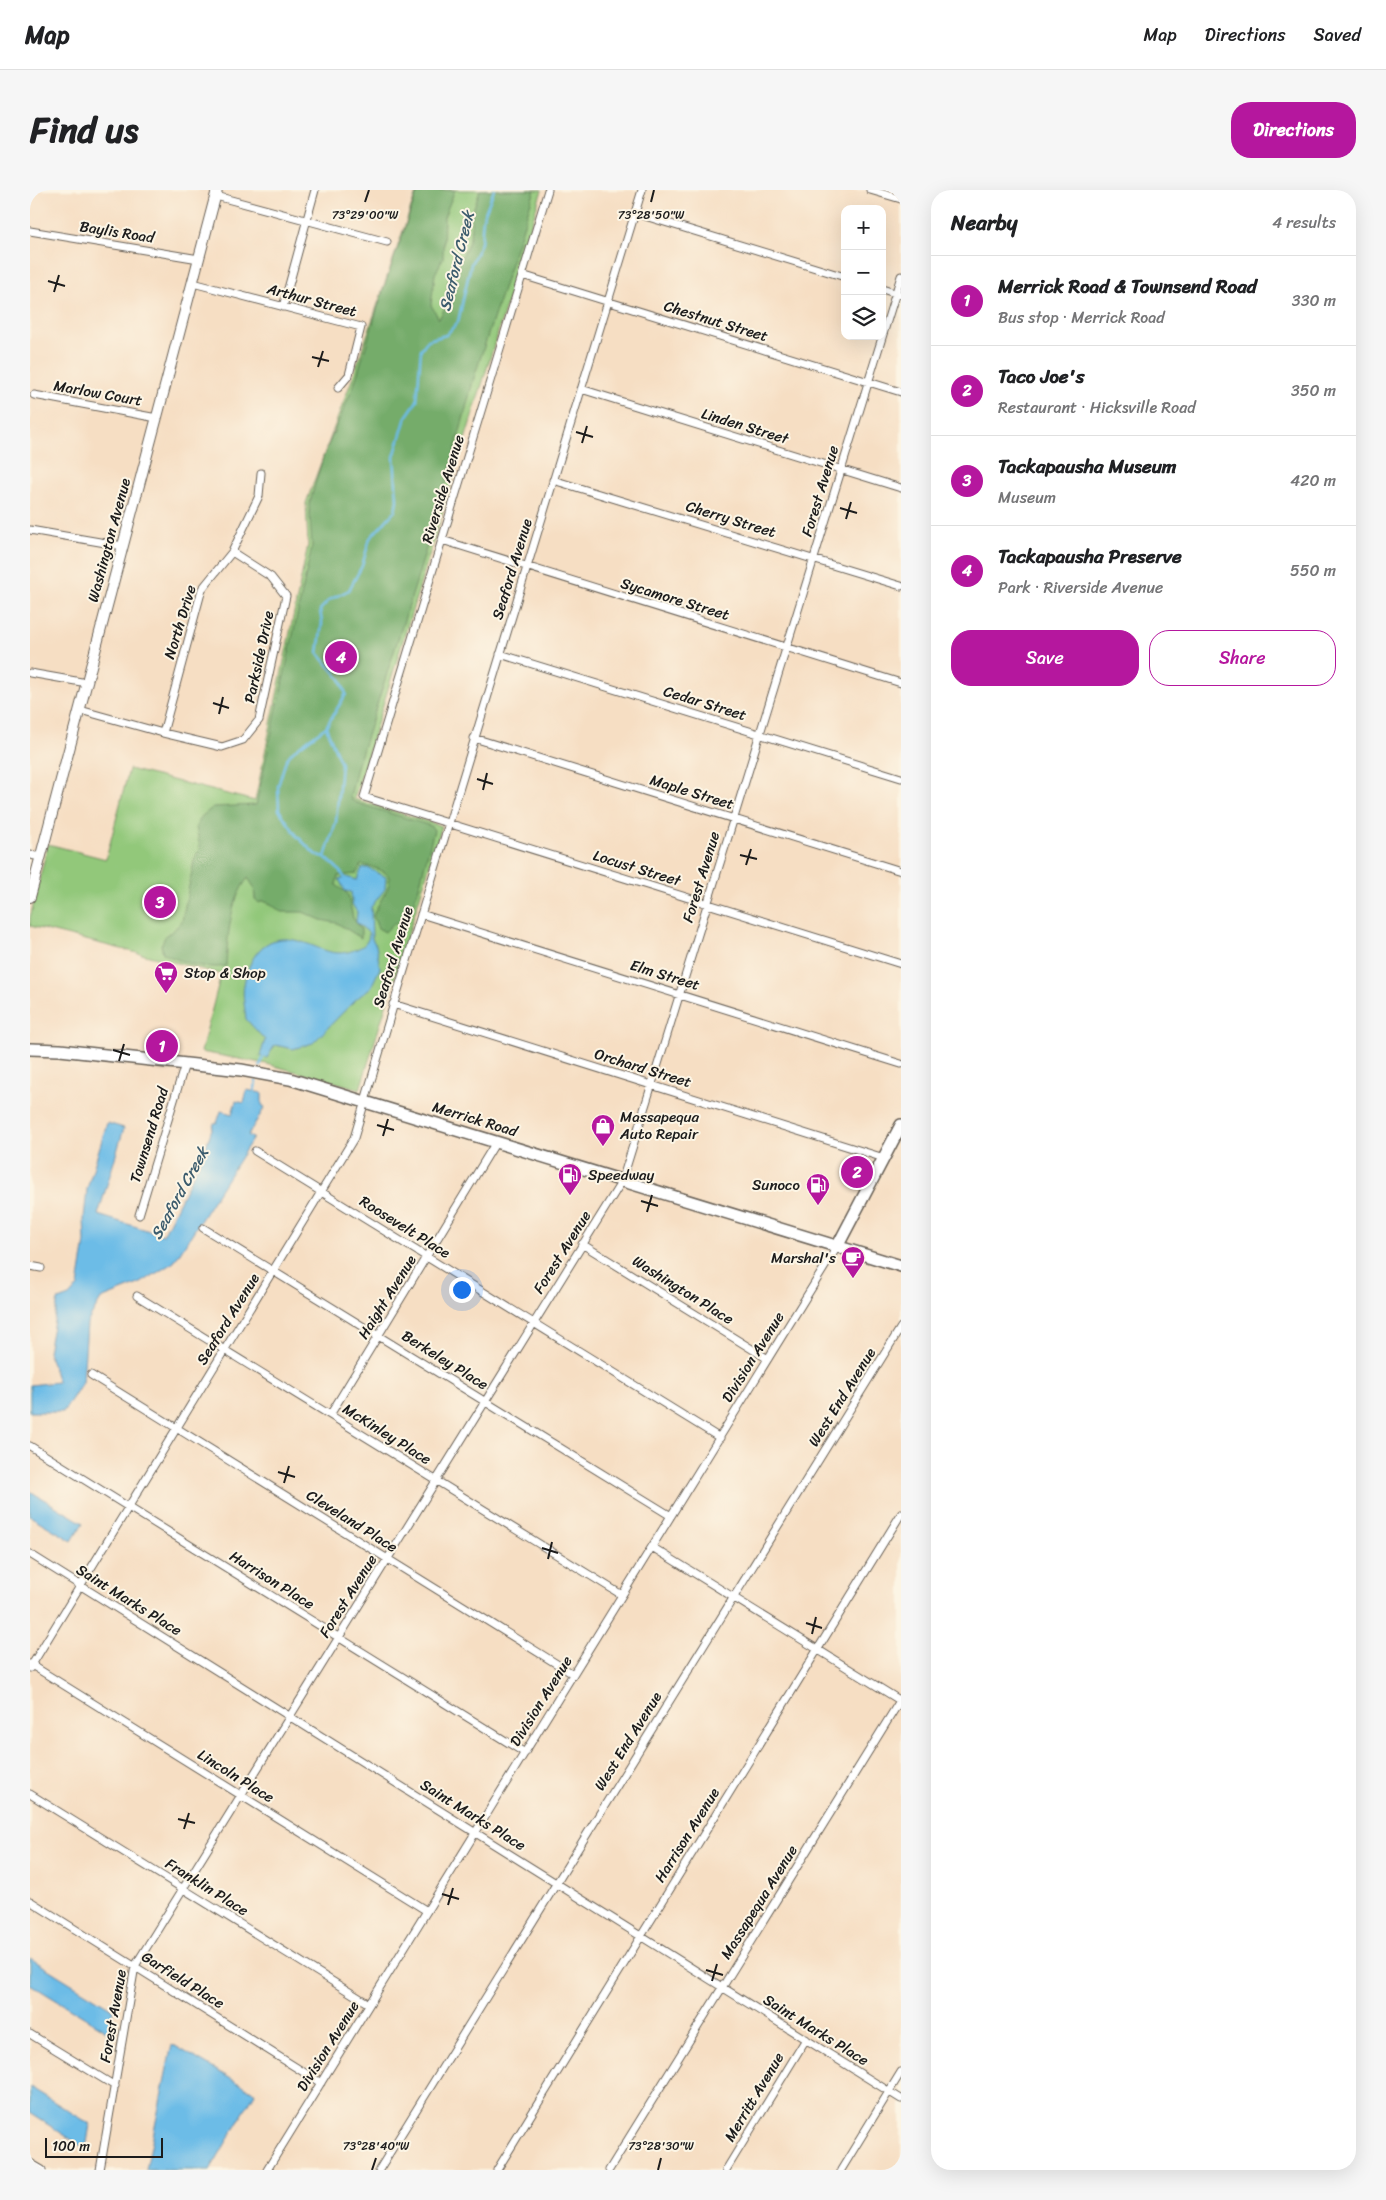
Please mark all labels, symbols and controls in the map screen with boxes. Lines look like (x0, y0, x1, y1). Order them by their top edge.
text: Map (25, 14, 69, 56)
text: Map (1144, 19, 1177, 51)
text: Directions (1205, 19, 1286, 51)
text: Saved (1314, 19, 1361, 51)
text: Find us (30, 99, 138, 161)
button: Directions (1231, 102, 1356, 158)
text: 73°29'00"W (332, 204, 399, 226)
text: 73°28'50"W (618, 204, 685, 226)
text: Nearby (951, 204, 1017, 242)
map controls (841, 205, 886, 340)
button: + (841, 205, 886, 250)
water label: Seaford Creek (430, 206, 483, 314)
text: 4 results (1272, 208, 1336, 237)
street label: Baylis Road (78, 213, 157, 251)
button: − (841, 250, 886, 295)
text: Merrick Road & Townsend Road (998, 270, 1257, 303)
street label: Arthur Street (263, 275, 360, 325)
text: 1 (964, 286, 970, 315)
text: 330 m (1292, 286, 1336, 315)
street label: Chestnut Street (661, 293, 772, 349)
button: layers (841, 295, 886, 340)
text: Bus stop · Merrick Road (998, 303, 1165, 332)
text: Taco Joe's (998, 360, 1084, 393)
street label: Marlow Court (52, 372, 145, 414)
text: 2 (962, 376, 972, 405)
text: 350 m (1291, 376, 1336, 405)
text: Restaurant · Hicksville Road (998, 393, 1196, 422)
street label: Linden Street (698, 400, 793, 452)
street label: Riverside Avenue (414, 431, 472, 547)
street label: Forest Avenue (794, 442, 846, 540)
text: Tackapausha Museum (998, 450, 1176, 483)
text: 3 (963, 466, 971, 495)
text: 420 m (1290, 466, 1336, 495)
street label: Washington Avenue (80, 475, 138, 605)
text: Museum (998, 483, 1056, 512)
street label: Cherry Street (683, 493, 780, 545)
street label: Seaford Avenue (484, 515, 540, 623)
text: Tackapausha Preserve (998, 540, 1182, 573)
text: 4 (962, 556, 972, 585)
text: 550 m (1290, 556, 1336, 585)
street label: Sycamore Street (617, 570, 733, 628)
text: Park · Riverside Avenue (998, 573, 1163, 602)
street label: North Drive (156, 581, 204, 662)
street label: Parkside Drive (237, 608, 282, 706)
button: Save (951, 630, 1139, 686)
button: Share (1149, 630, 1336, 686)
pin: 4 (325, 638, 357, 676)
street label: Cedar Street (660, 678, 750, 728)
street label: Maple Street (647, 767, 738, 817)
street label: Forest Avenue (675, 828, 727, 926)
street label: Locust Street (590, 842, 685, 894)
pin: 3 (144, 883, 176, 921)
street label: Seaford Avenue (365, 903, 421, 1011)
street label: Elm Street (627, 952, 703, 998)
supermarket icon: Stop & Shop (153, 960, 179, 994)
place label: Stop & Shop (184, 960, 266, 986)
pin: 1 (146, 1027, 178, 1065)
street label: Orchard Street (591, 1041, 695, 1095)
street label: Townsend Road (122, 1083, 176, 1186)
street label: Merrick Road (429, 1094, 522, 1145)
place label: Massapequa Auto Repair (619, 1104, 700, 1147)
shop icon: Massapequa Auto Repair (590, 1113, 616, 1147)
water label: Seaford Creek (142, 1139, 218, 1245)
pin: 2 (841, 1153, 873, 1191)
fuel station icon: Speedway (557, 1162, 583, 1196)
place label: Speedway (588, 1162, 655, 1188)
place label: Sunoco (752, 1172, 801, 1198)
fuel station icon: Sunoco (805, 1172, 831, 1206)
street label: Roosevelt Place (354, 1189, 456, 1265)
street label: Forest Avenue (526, 1205, 598, 1299)
place label: Marshal's (771, 1245, 836, 1271)
cafe icon: Marshal's (840, 1245, 866, 1279)
street label: Washington Place (627, 1248, 739, 1332)
street label: Haight Avenue (351, 1250, 423, 1344)
street label: Seaford Avenue (189, 1268, 267, 1370)
your location (449, 1277, 475, 1303)
street label: Division Avenue (715, 1306, 792, 1408)
street label: Berkeley Place (396, 1323, 494, 1397)
street label: West End Avenue (801, 1342, 883, 1452)
street label: McKinley Place (337, 1396, 437, 1472)
street label: Cleveland Place (301, 1482, 403, 1560)
street label: Harrison Place (224, 1543, 320, 1617)
street label: Forest Avenue (312, 1549, 384, 1643)
street label: Saint Marks Place (71, 1557, 187, 1643)
street label: Division Avenue (503, 1650, 580, 1752)
street label: West End Avenue (587, 1686, 669, 1796)
street label: Lincoln Place (192, 1742, 280, 1810)
street label: Saint Marks Place (415, 1772, 531, 1858)
street label: Harrison Avenue (647, 1782, 727, 1888)
street label: Massapequa Avenue (713, 1839, 805, 1964)
street label: Franklin Place (160, 1851, 254, 1923)
street label: Garfield Place (136, 1944, 230, 2016)
street label: Forest Avenue (92, 1967, 134, 2065)
street label: Saint Marks Place (758, 1987, 874, 2073)
street label: Division Avenue (290, 1995, 367, 2097)
street label: Merritt Avenue (717, 2047, 791, 2147)
text: 100 m (52, 2134, 90, 2159)
scale bar (45, 2135, 162, 2158)
text: 73°28'40"W (343, 2135, 410, 2157)
text: 73°28'30"W (628, 2135, 695, 2157)

